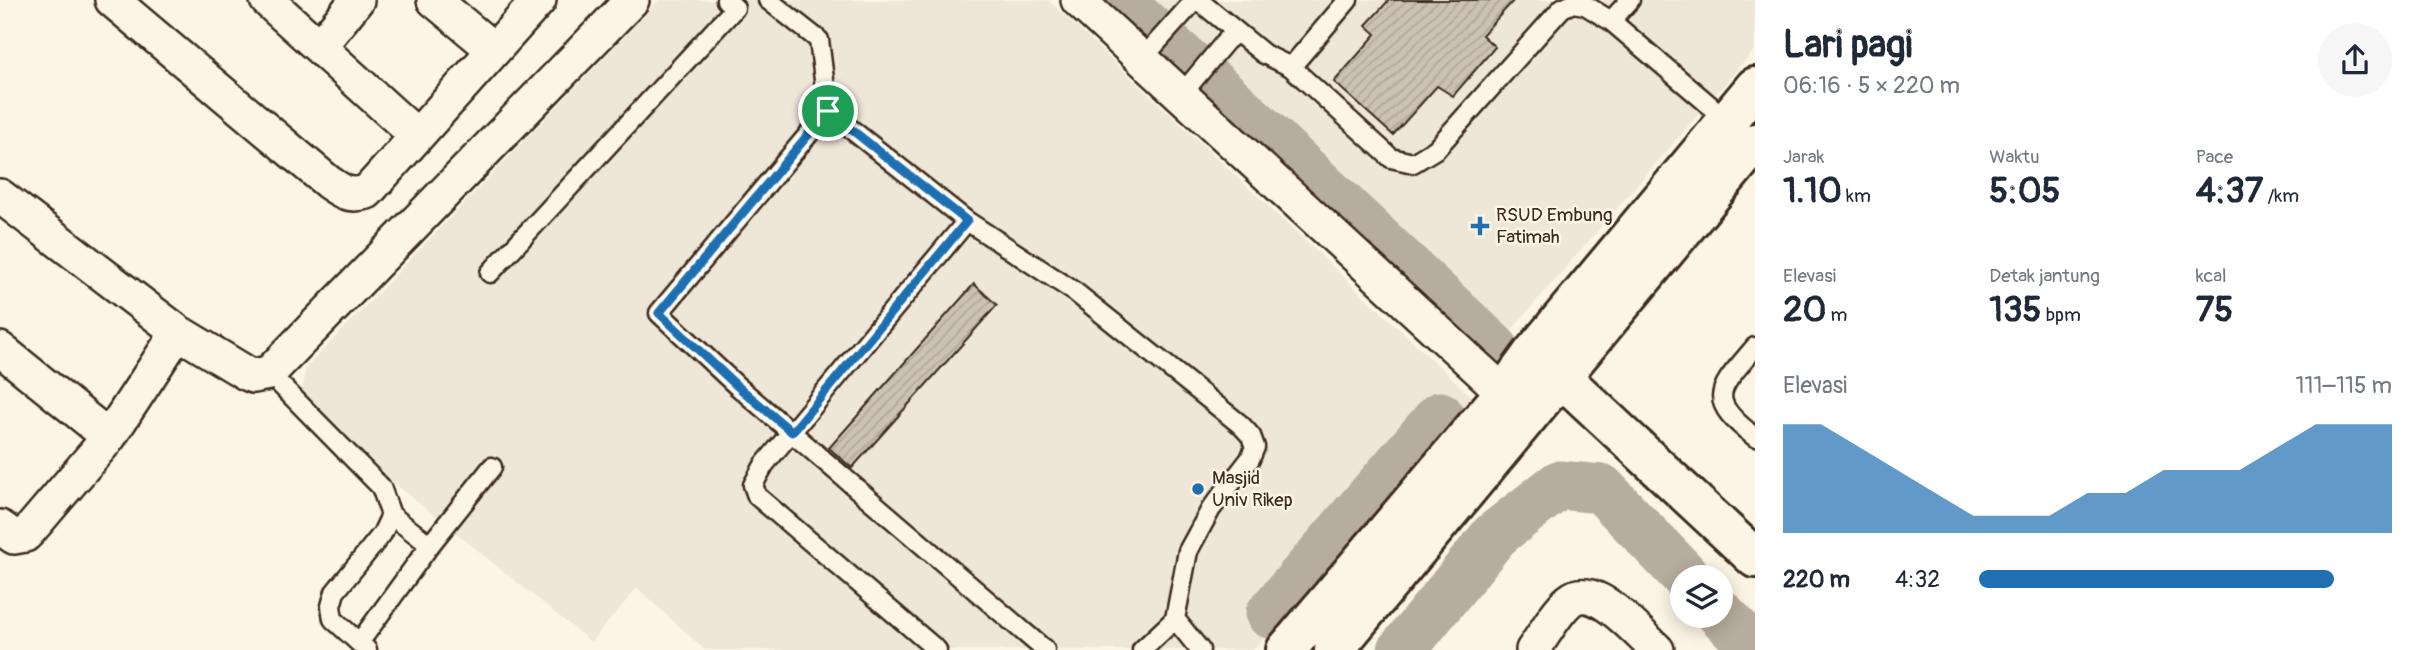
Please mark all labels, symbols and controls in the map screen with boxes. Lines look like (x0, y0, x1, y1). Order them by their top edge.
text: Lari pagi (1783, 21, 1912, 69)
button: share (2318, 23, 2392, 97)
text: 06:16 · 5 × 220 m (1783, 71, 1960, 100)
pin (798, 81, 858, 141)
icon: arrive (809, 92, 847, 130)
text: Jarak (1783, 145, 1824, 169)
text: Waktu (1989, 145, 2040, 169)
text: Pace (2196, 145, 2233, 169)
text: 1.10 (1783, 169, 1842, 213)
text: 5:05 (1989, 169, 2061, 213)
text: 4:37 (2196, 169, 2263, 213)
text: km (1842, 184, 1871, 208)
text: /km (2263, 184, 2299, 208)
place label: RSUD Embung Fatimah (1496, 203, 1613, 249)
marker: RSUD Embung Fatimah (1470, 216, 1490, 236)
text: Elevasi (1783, 264, 1836, 288)
text: Detak jantung (1989, 264, 2100, 288)
text: kcal (2196, 264, 2227, 288)
text: 20 (1783, 288, 1826, 332)
text: 135 (1989, 288, 2042, 332)
text: 75 (2196, 288, 2233, 332)
text: m (1826, 303, 1847, 327)
text: bpm (2042, 303, 2081, 327)
text: Elevasi (1783, 371, 1847, 400)
text: 111–115 m (2296, 371, 2392, 400)
place label: Masjid Univ Rikep (1212, 466, 1293, 512)
marker: Masjid Univ Rikep (1190, 481, 1206, 497)
map controls (1670, 565, 1733, 628)
button: layers (1670, 565, 1733, 628)
text: 220 m (1783, 565, 1850, 594)
text: 4:32 (1895, 565, 1940, 594)

